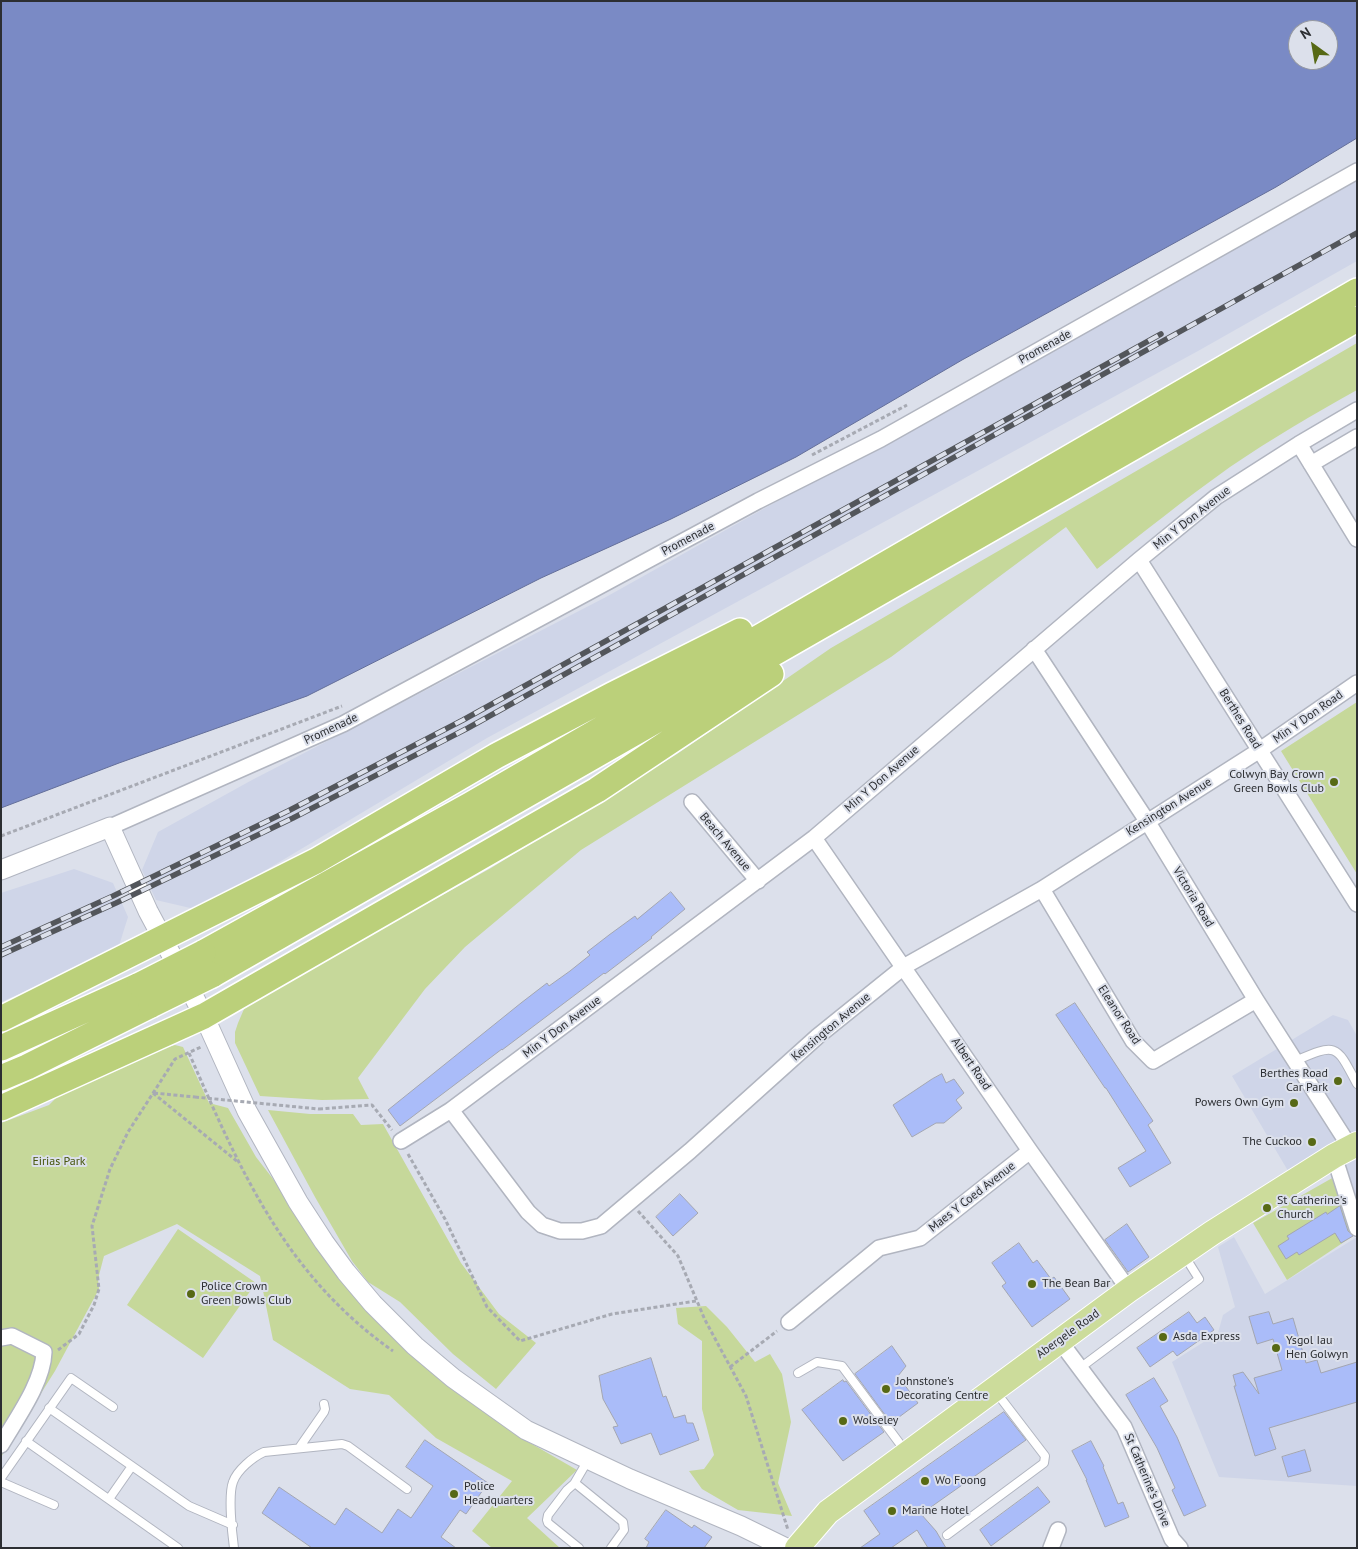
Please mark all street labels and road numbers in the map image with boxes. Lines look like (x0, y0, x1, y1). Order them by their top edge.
street label: Promenade (1016, 327, 1074, 367)
street label: Min Y Don Avenue (1151, 483, 1233, 553)
street label: Promenade (659, 519, 717, 559)
street label: Berthes Road (1216, 686, 1264, 752)
street label: Min Y Don Road (1270, 688, 1346, 746)
street label: Promenade (302, 710, 360, 748)
street label: Min Y Don Avenue (842, 743, 922, 815)
street label: Kensington Avenue (1124, 775, 1214, 839)
street label: Beach Avenue (696, 810, 754, 874)
street label: Victoria Road (1169, 864, 1217, 930)
street label: Eleanor Road (1095, 983, 1143, 1047)
street label: Kensington Avenue (789, 990, 873, 1064)
street label: Min Y Don Avenue (520, 993, 604, 1061)
street label: Albert Road (948, 1035, 994, 1093)
street label: Maes Y Coed Avenue (926, 1159, 1018, 1235)
street label: Abergele Road (1034, 1306, 1102, 1362)
street label: St Catherine's Drive (1121, 1431, 1173, 1529)

